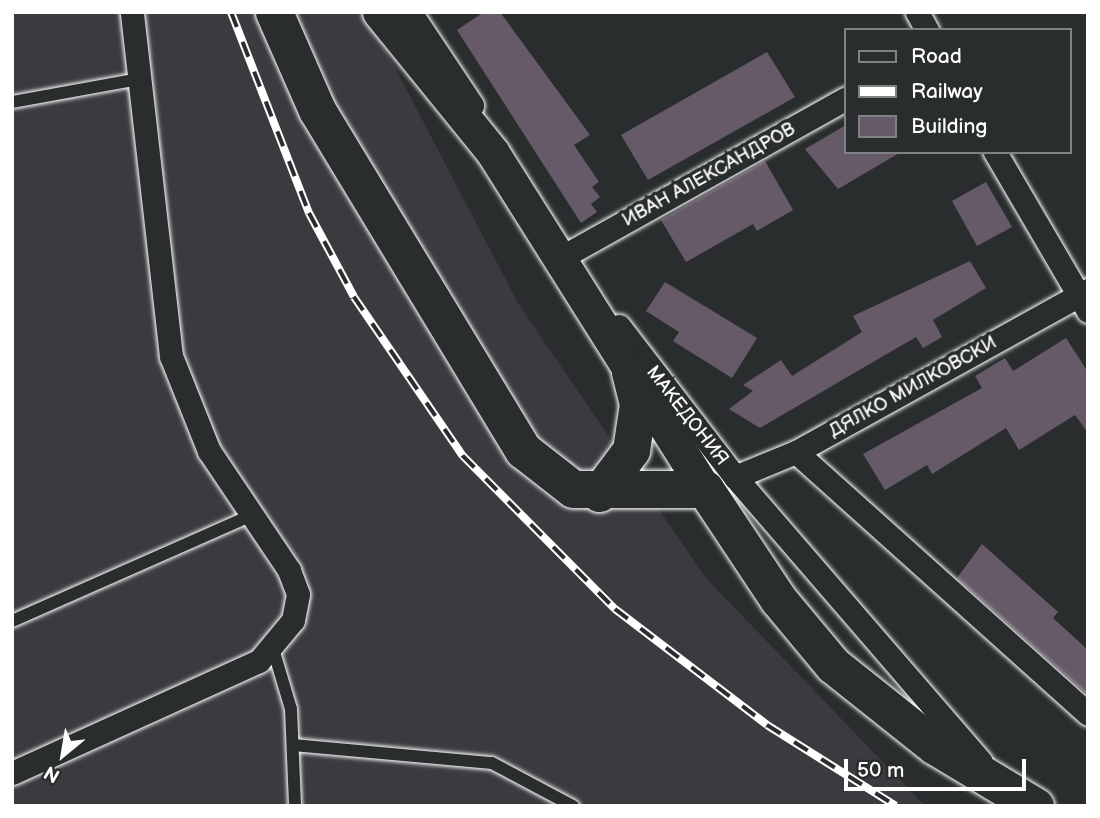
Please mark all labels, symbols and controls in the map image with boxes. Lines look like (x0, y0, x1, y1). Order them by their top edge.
legend (844, 28, 1072, 154)
text: Road (911, 44, 962, 69)
text: Railway (911, 79, 983, 104)
text: Building (911, 114, 987, 139)
street label: ИВАН АЛЕКСАНДРОВ (618, 118, 800, 232)
street label: ДЯЛКО МИЛКОВСКИ (825, 331, 1001, 443)
street label: МАКЕДОНИЯ (641, 362, 733, 470)
north arrow (28, 720, 98, 790)
scale bar (848, 744, 1030, 788)
text: 50 m (857, 758, 904, 783)
text: N (40, 760, 64, 787)

